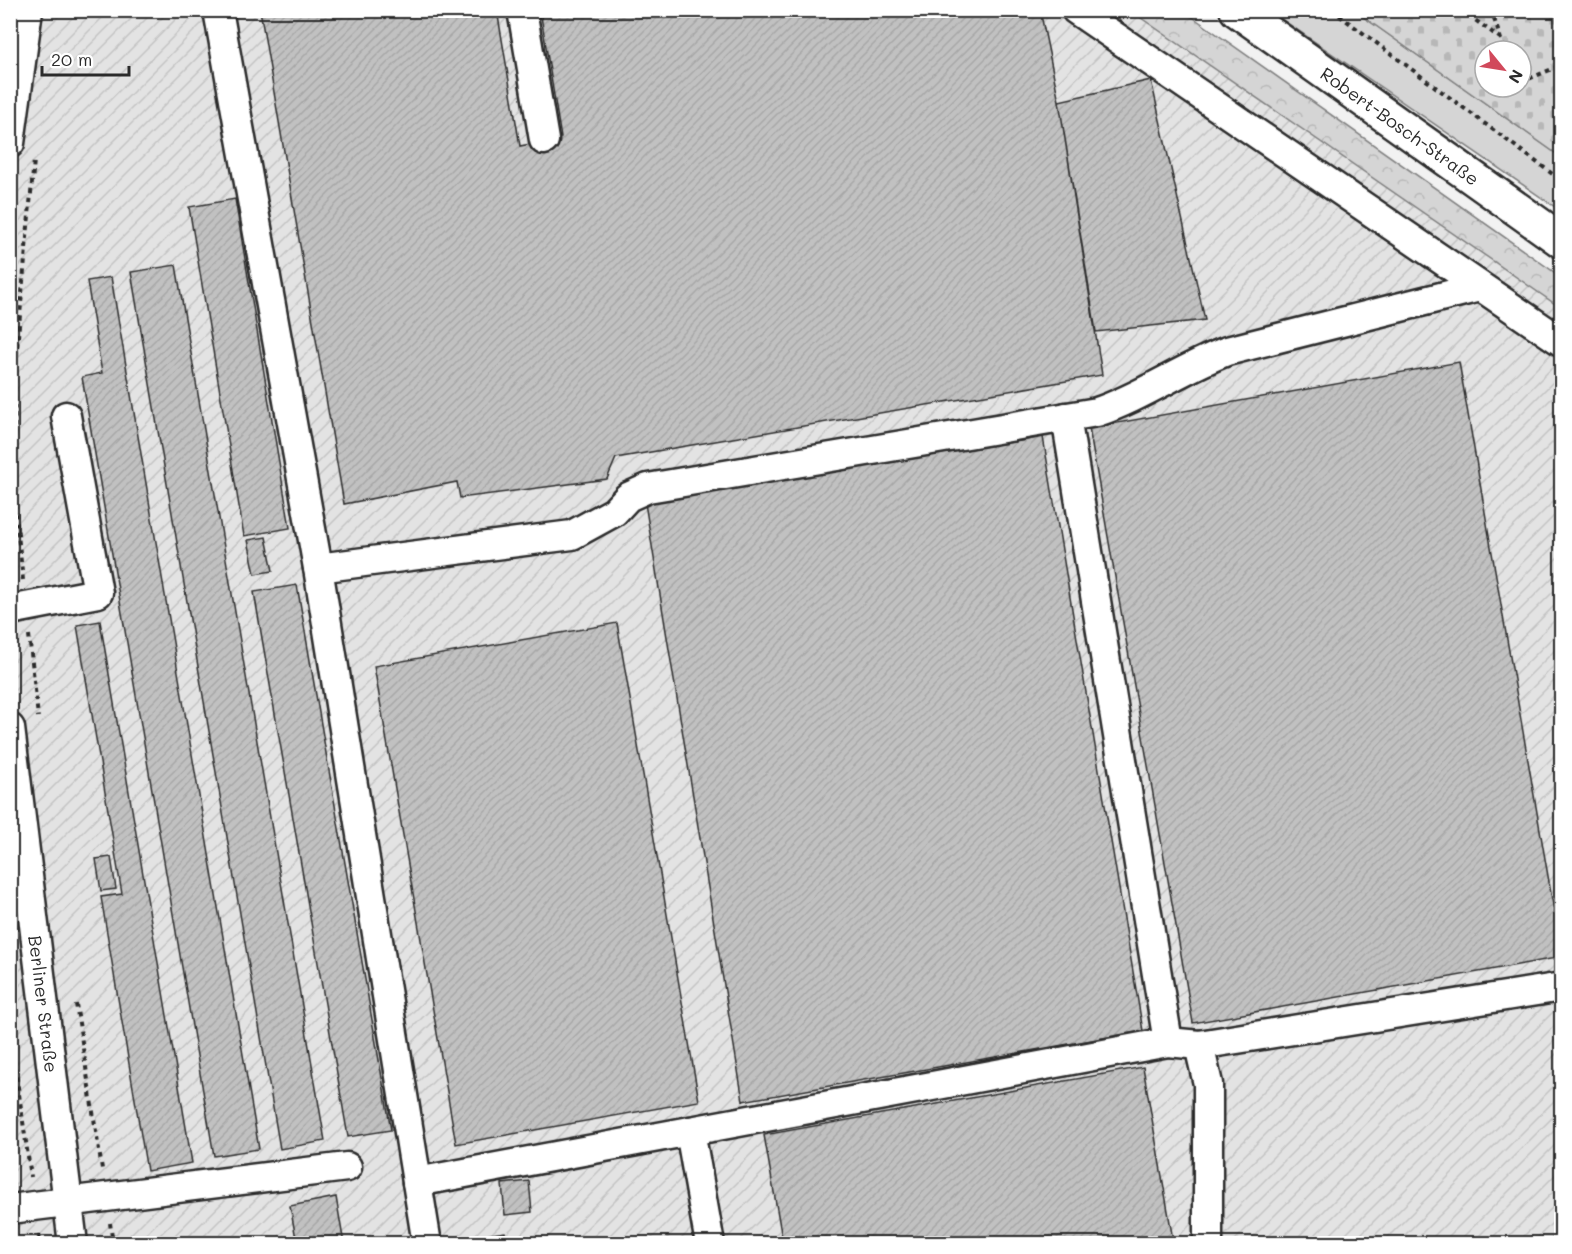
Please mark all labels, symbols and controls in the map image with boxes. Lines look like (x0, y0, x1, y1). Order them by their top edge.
scale bar (42, 39, 129, 77)
north arrow (1473, 39, 1533, 99)
text: 20 m (51, 47, 92, 71)
street label: Robert-Bosch-Straße (1316, 61, 1484, 190)
text: N (1504, 66, 1529, 87)
street label: Berliner Straße (23, 934, 64, 1074)

